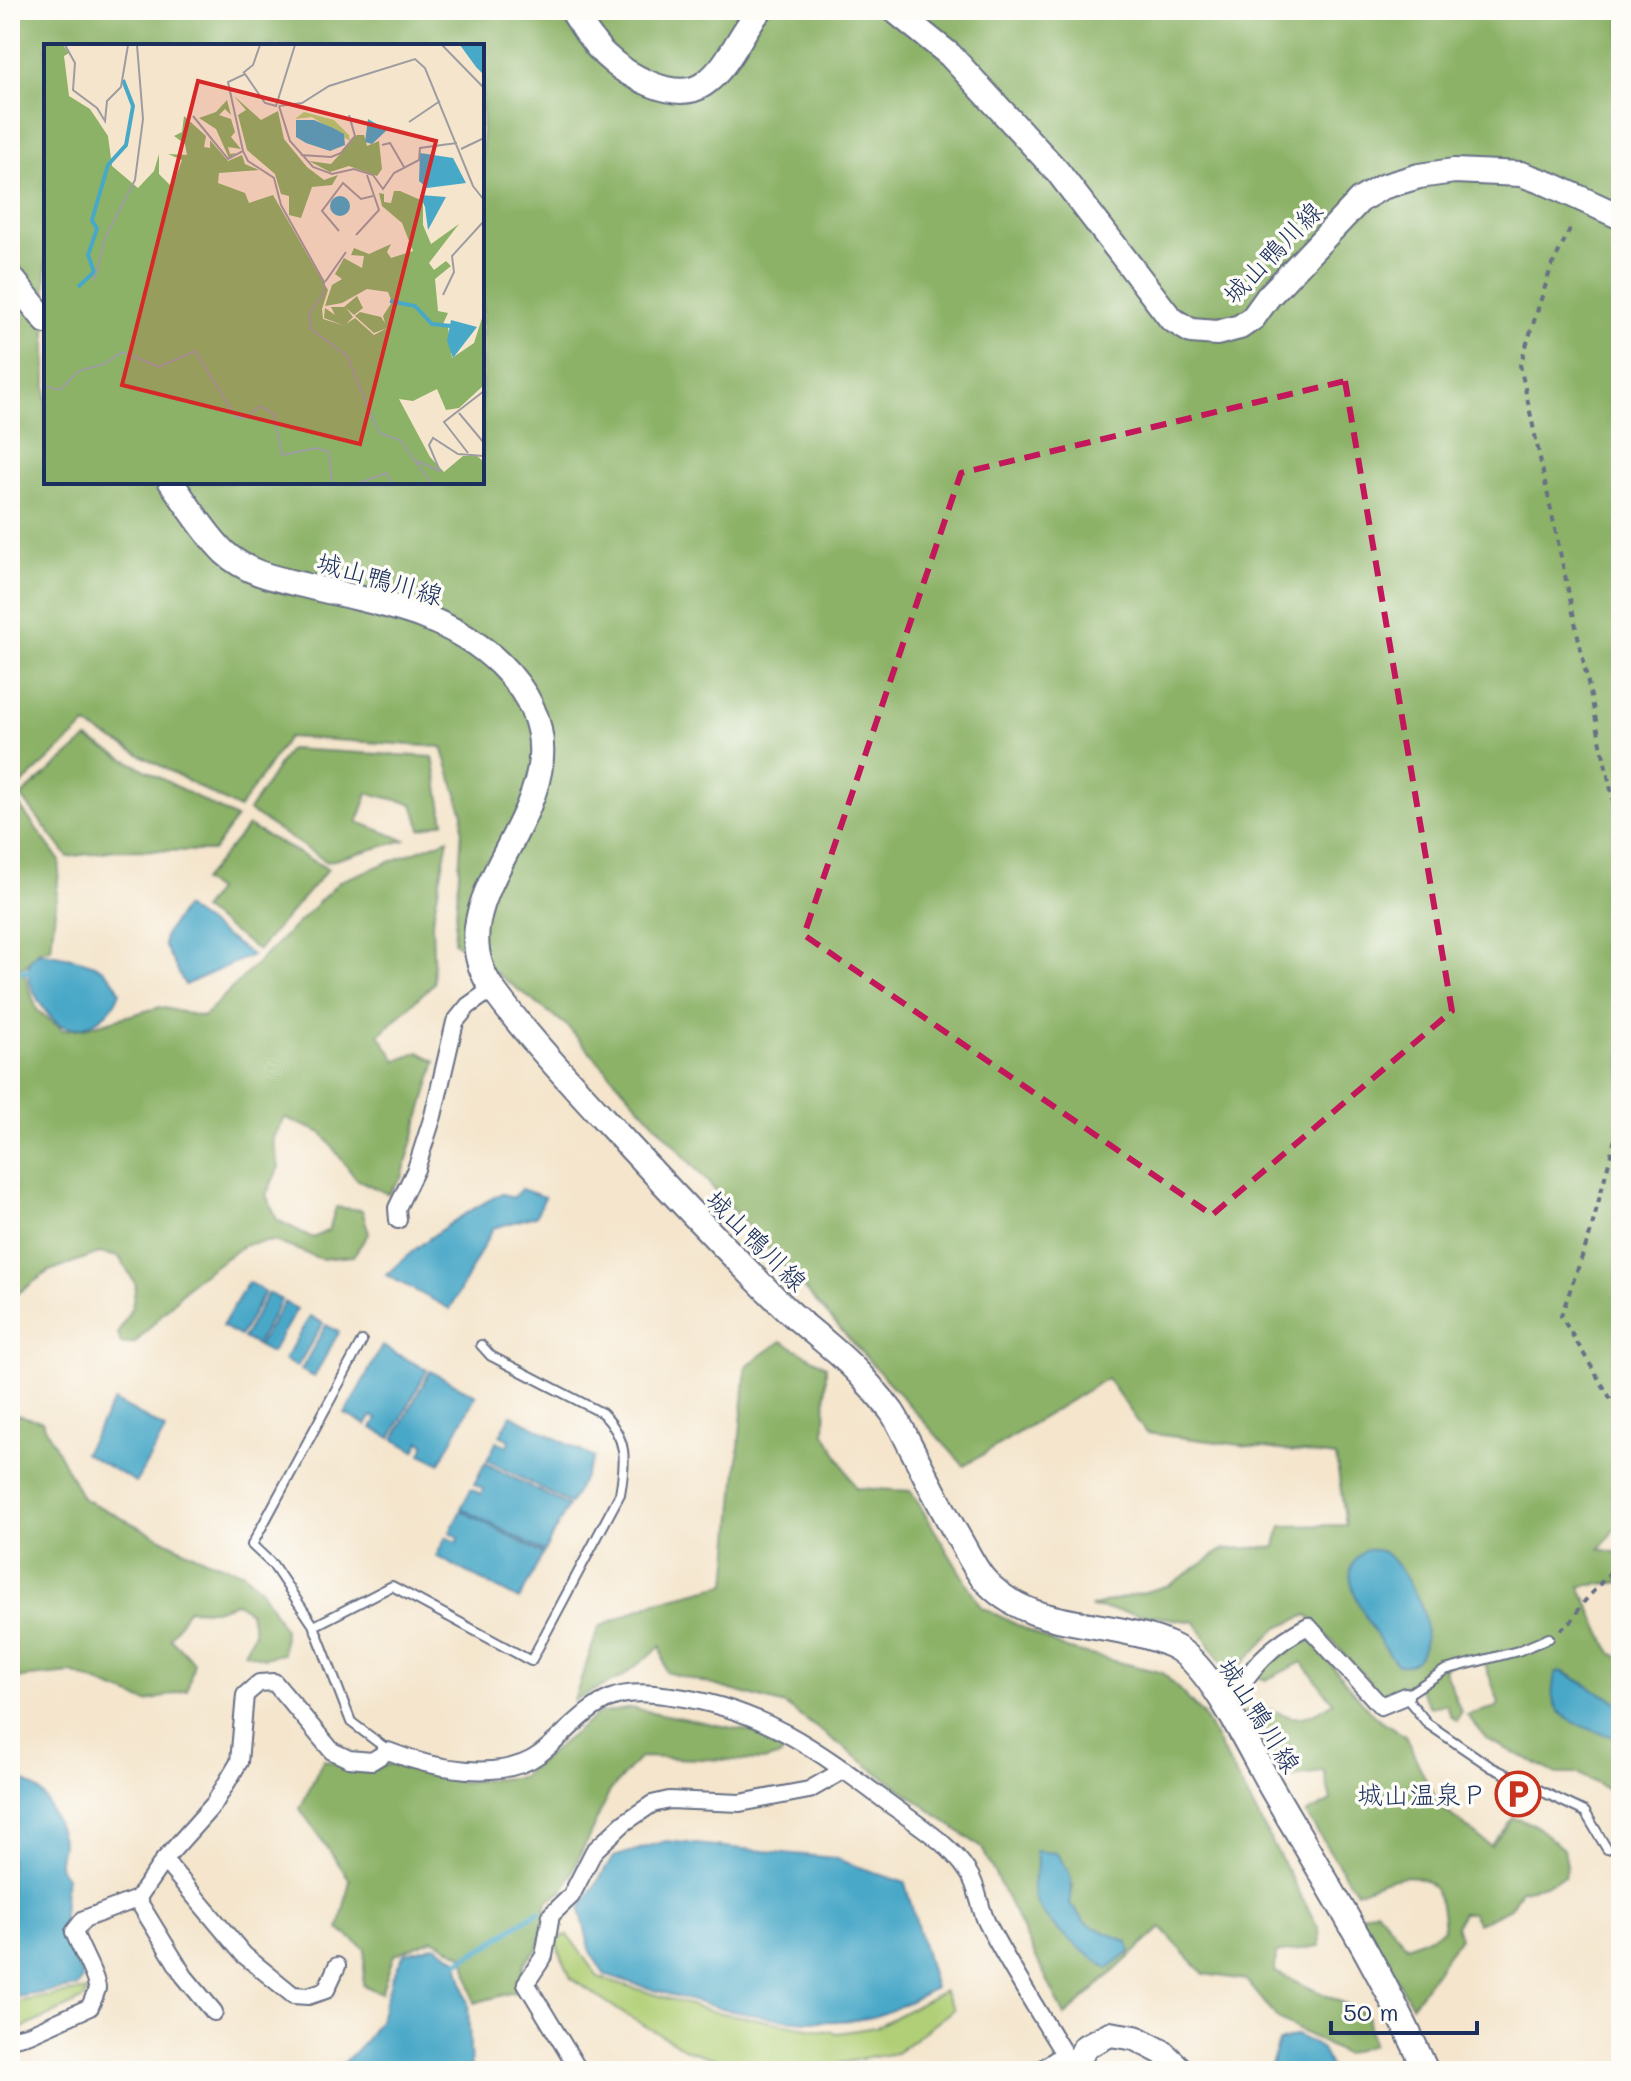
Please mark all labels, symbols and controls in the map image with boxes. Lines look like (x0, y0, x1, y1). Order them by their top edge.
inset map (44, 44, 484, 484)
street label: 城山鴨川線 (1215, 193, 1329, 311)
street label: 城山鴨川線 (313, 544, 447, 612)
street label: 城山鴨川線 (699, 1182, 815, 1298)
street label: 城山鴨川線 (1211, 1651, 1309, 1779)
parking icon: 城山温泉Ｐ (1494, 1770, 1542, 1818)
place label: 城山温泉Ｐ (1357, 1777, 1487, 1811)
scale bar (1331, 1985, 1477, 2035)
text: 50 m (1343, 1996, 1399, 2027)

